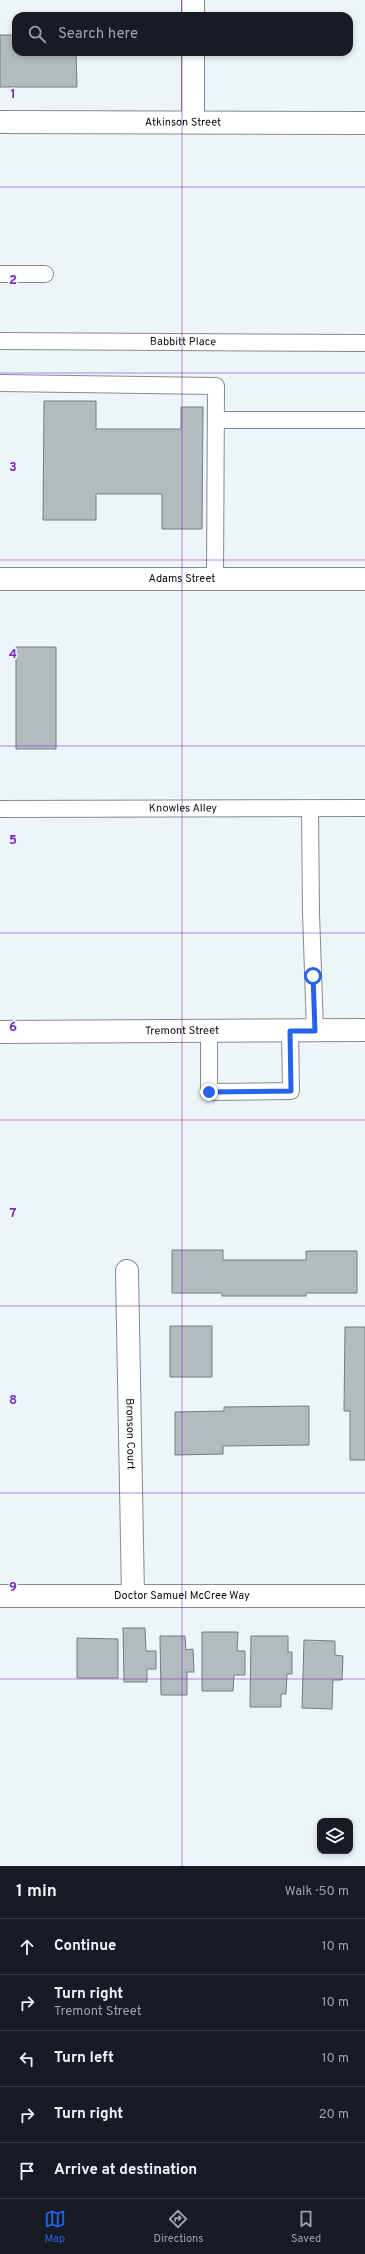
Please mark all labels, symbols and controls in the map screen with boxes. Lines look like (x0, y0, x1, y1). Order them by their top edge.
search box (12, 12, 353, 56)
icon: search (26, 23, 48, 45)
text: Search here (58, 25, 138, 44)
text: 1 (10, 87, 16, 103)
street label: Atkinson Street (145, 115, 221, 130)
text: 2 (9, 273, 17, 289)
street label: Babbitt Place (150, 335, 216, 349)
text: 3 (9, 460, 17, 476)
street label: Adams Street (149, 572, 215, 586)
text: 4 (9, 647, 17, 663)
street label: Knowles Alley (149, 801, 217, 816)
text: 5 (9, 833, 17, 849)
route start (304, 967, 322, 985)
text: 6 (9, 1020, 17, 1036)
street label: Tremont Street (145, 1024, 219, 1038)
route end (200, 1083, 218, 1101)
text: 7 (10, 1206, 17, 1222)
text: 8 (9, 1393, 17, 1409)
street label: Bronson Court (122, 1398, 138, 1470)
text: 9 (9, 1580, 17, 1596)
street label: Doctor Samuel McCree Way (114, 1589, 250, 1603)
map controls (317, 1818, 353, 1854)
button: layers (317, 1818, 353, 1854)
text: 1 min (16, 1881, 57, 1903)
text: Walk · 50 m (285, 1884, 349, 1900)
icon: ahead (16, 1936, 38, 1958)
text: Continue (54, 1937, 116, 1956)
text: 10 m (322, 1939, 349, 1955)
text: Turn right (54, 1985, 123, 2004)
icon: right (16, 1992, 38, 2014)
text: 10 m (322, 1995, 349, 2011)
text: Tremont Street (54, 2004, 142, 2020)
icon: left (16, 2048, 38, 2070)
text: Turn left (54, 2049, 114, 2068)
text: 10 m (322, 2051, 349, 2067)
icon: right (16, 2104, 38, 2126)
text: Turn right (54, 2105, 123, 2124)
text: 20 m (319, 2107, 349, 2123)
icon: arrive (16, 2160, 38, 2182)
text: Arrive at destination (54, 2161, 197, 2180)
tab: Map (44, 2208, 66, 2246)
tab: Directions (153, 2208, 203, 2246)
tab: Saved (291, 2208, 321, 2246)

